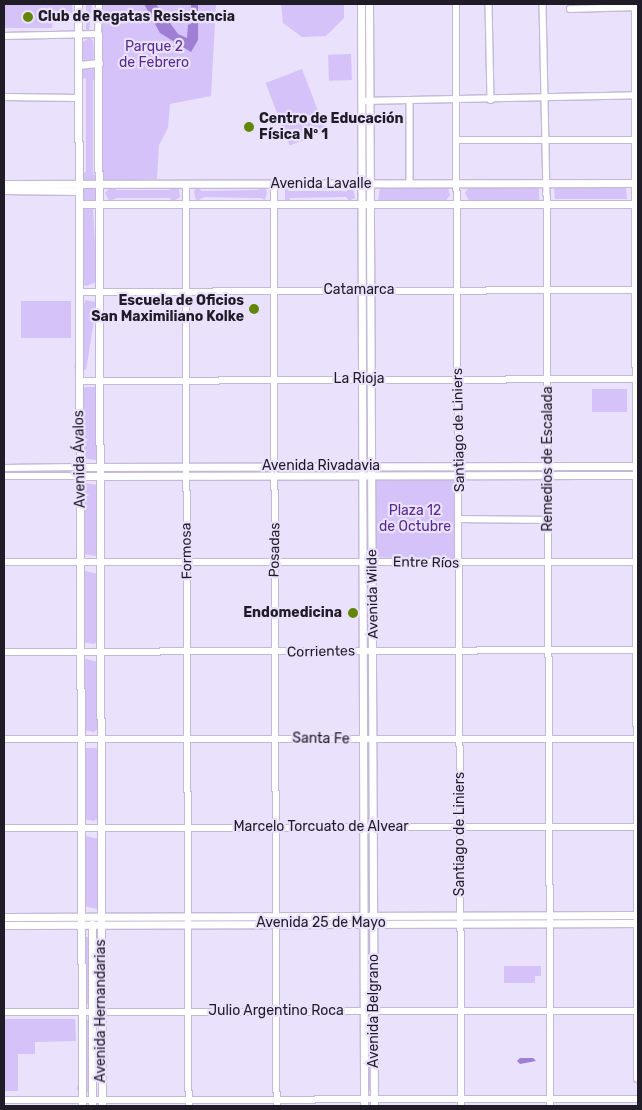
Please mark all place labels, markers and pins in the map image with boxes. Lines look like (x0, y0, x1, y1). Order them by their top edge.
place label: Club de Regatas Resistencia (38, 9, 235, 25)
marker: Club de Regatas Resistencia (22, 11, 34, 23)
place label: Centro de Educación Física Nº 1 (259, 111, 404, 144)
marker: Centro de Educación Física Nº 1 (243, 121, 255, 133)
place label: Escuela de Oficios San Maximiliano Kolke (91, 293, 244, 326)
marker: Escuela de Oficios San Maximiliano Kolke (248, 303, 260, 315)
place label: Endomedicina (243, 605, 342, 621)
marker: Endomedicina (346, 606, 360, 620)

